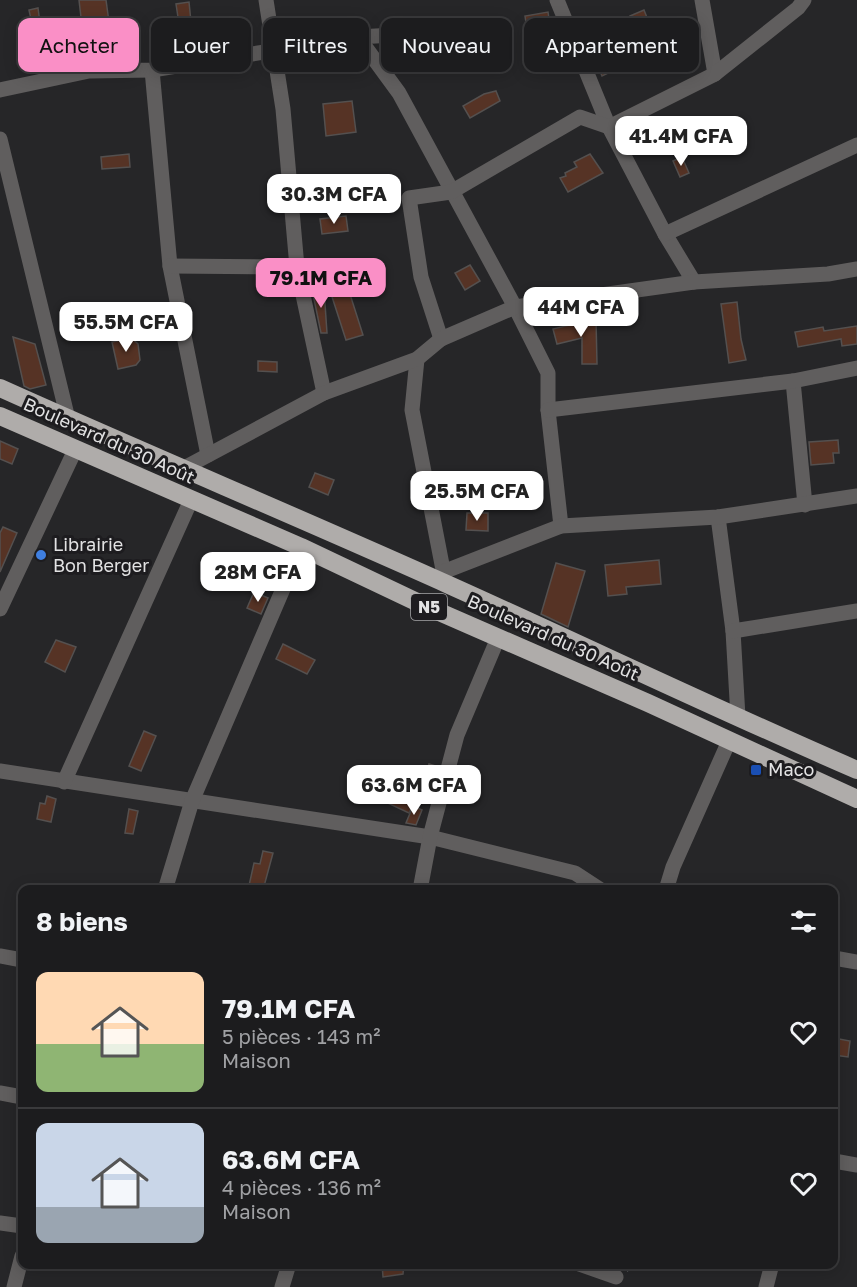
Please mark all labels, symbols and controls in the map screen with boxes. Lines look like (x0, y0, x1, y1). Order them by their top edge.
chip: Acheter (18, 18, 139, 72)
chip: Louer (151, 18, 251, 72)
chip: Filtres (263, 18, 369, 72)
chip: Nouveau (381, 18, 512, 72)
chip: Appartement (524, 18, 699, 72)
pin: 41.4M CFA (612, 116, 750, 167)
text: 41.4M CFA (629, 123, 733, 147)
pin: 30.3M CFA (265, 174, 403, 225)
text: 30.3M CFA (281, 181, 387, 205)
pin: 79.1M CFA (252, 258, 390, 309)
text: 79.1M CFA (270, 265, 372, 289)
pin: 44M CFA (526, 287, 636, 338)
text: 44M CFA (537, 294, 625, 318)
pin: 55.5M CFA (57, 302, 195, 353)
text: 55.5M CFA (73, 309, 179, 333)
street label: Boulevard du 30 Août (20, 392, 198, 488)
pin: 25.5M CFA (408, 471, 546, 522)
text: 25.5M CFA (424, 478, 530, 502)
place label: Librairie Bon Berger (53, 533, 149, 576)
marker: Librairie Bon Berger (34, 548, 48, 562)
pin: 28M CFA (203, 552, 313, 603)
text: 28M CFA (214, 559, 302, 583)
street label: Boulevard du 30 Août (464, 589, 642, 685)
road number: N5 (411, 594, 447, 620)
place label: Maco (768, 758, 814, 780)
marker: Maco (749, 763, 763, 777)
pin: 63.6M CFA (345, 765, 483, 816)
text: 63.6M CFA (361, 772, 467, 796)
icon: filters (787, 905, 820, 938)
text: 8 biens (36, 906, 128, 937)
text: 79.1M CFA (222, 993, 355, 1024)
icon: home (84, 996, 156, 1068)
icon: heart (787, 1016, 820, 1049)
text: 5 pièces · 143 m² (222, 1024, 380, 1048)
text: Maison (222, 1048, 291, 1072)
text: 63.6M CFA (222, 1144, 360, 1175)
icon: home (84, 1147, 156, 1219)
icon: heart (787, 1167, 820, 1200)
text: 4 pièces · 136 m² (222, 1175, 381, 1199)
text: Maison (222, 1199, 291, 1223)

